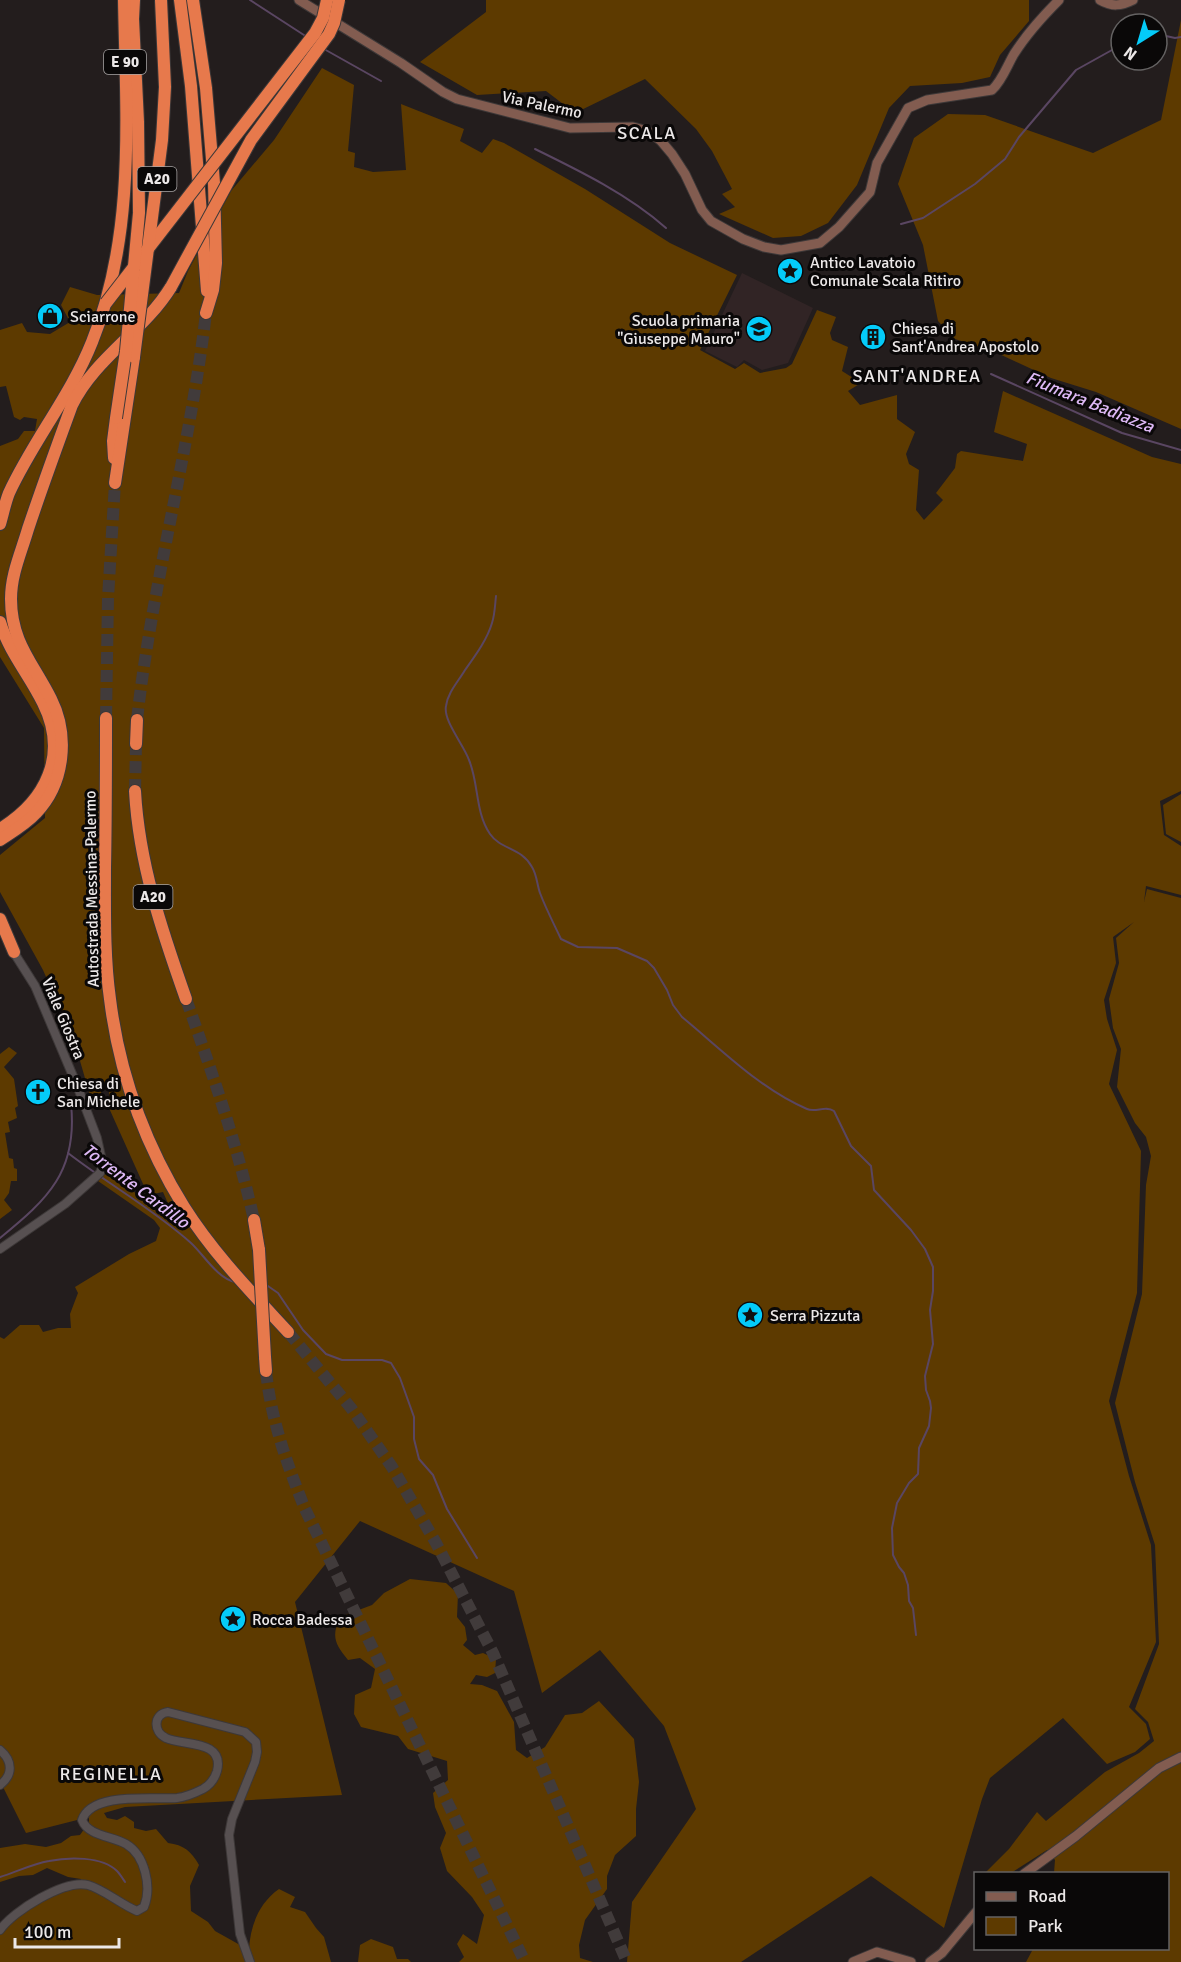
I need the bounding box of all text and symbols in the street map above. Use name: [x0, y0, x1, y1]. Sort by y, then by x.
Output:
north arrow: [1109, 12, 1169, 72]
text: N: [1120, 42, 1141, 65]
road number: E 90: [104, 50, 146, 74]
street label: Via Palermo: [500, 87, 584, 123]
district label: SCALA: [617, 122, 677, 144]
road number: A20: [138, 167, 176, 191]
place label: Antico Lavatoio Comunale Scala Ritiro: [810, 253, 961, 291]
place icon: Antico Lavatoio Comunale Scala Ritiro: [775, 256, 805, 286]
shop icon: Sciarrone: [35, 301, 65, 331]
place label: Sciarrone: [70, 307, 136, 327]
place label: Scuola primaria "Giuseppe Mauro": [617, 311, 740, 349]
school or university icon: Scuola primaria "Giuseppe Mauro": [744, 314, 774, 344]
place label: Chiesa di Sant'Andrea Apostolo: [892, 319, 1039, 357]
building icon: Chiesa di Sant'Andrea Apostolo: [858, 322, 888, 352]
district label: SANT'ANDREA: [852, 365, 982, 387]
water label: Fiumara Badiazza: [1023, 366, 1158, 438]
street label: Autostrada Messina-Palermo: [80, 790, 104, 988]
road number: A20: [134, 885, 172, 909]
street label: Viale Giostra: [37, 974, 89, 1062]
place label: Chiesa di San Michele: [57, 1074, 140, 1112]
church icon: Chiesa di San Michele: [23, 1077, 53, 1107]
water label: Torrente Cardillo: [78, 1139, 195, 1234]
place icon: Serra Pizzuta: [735, 1300, 765, 1330]
place label: Serra Pizzuta: [770, 1306, 860, 1326]
place icon: Rocca Badessa: [218, 1604, 248, 1634]
place label: Rocca Badessa: [252, 1610, 353, 1630]
district label: REGINELLA: [59, 1763, 163, 1785]
legend: [974, 1872, 1169, 1950]
text: Road: [1028, 1885, 1067, 1907]
scale bar: [15, 1911, 118, 1949]
text: Park: [1028, 1915, 1063, 1937]
text: 100 m: [24, 1921, 71, 1943]

